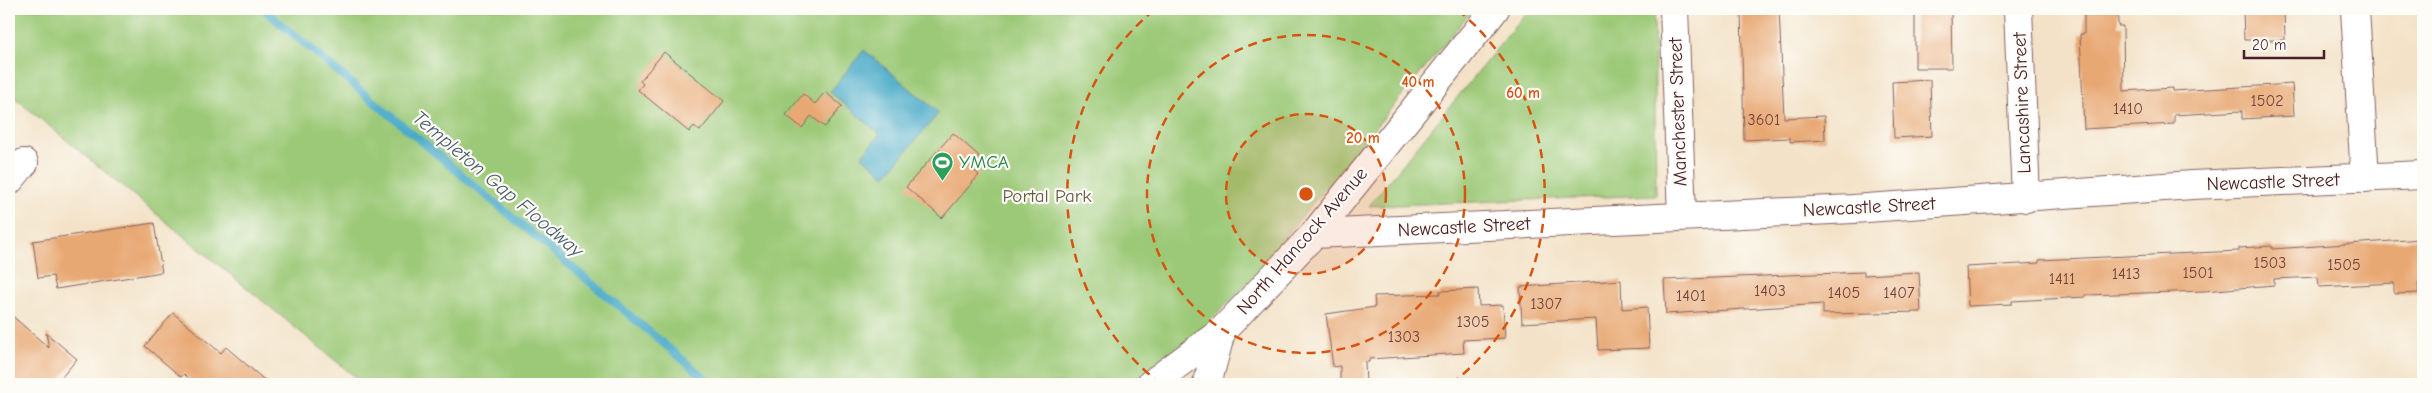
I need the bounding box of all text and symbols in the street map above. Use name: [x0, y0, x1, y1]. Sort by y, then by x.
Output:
scale bar: [2244, 28, 2324, 60]
street label: Lancashire Street: [2009, 31, 2035, 174]
text: 20 m: [2252, 36, 2286, 54]
street label: Manchester Street: [1664, 37, 1692, 187]
text: 40 m: [1402, 73, 1435, 91]
text: 60 m: [1506, 84, 1540, 102]
house number: 1502: [2250, 92, 2284, 110]
house number: 1410: [2113, 100, 2143, 118]
water label: Templeton Gap Floodway: [408, 106, 589, 263]
house number: 3601: [1748, 111, 1780, 129]
text: 20 m: [1346, 129, 1380, 147]
sports icon: YMCA: [931, 150, 955, 181]
place label: YMCA: [959, 151, 1009, 173]
street label: North Hancock Avenue: [1232, 163, 1372, 319]
street label: Newcastle Street: [2206, 169, 2340, 195]
park label: Portal Park: [1002, 185, 1092, 207]
centre of rings: [1297, 185, 1315, 203]
street label: Newcastle Street: [1802, 193, 1937, 221]
street label: Newcastle Street: [1397, 213, 1532, 241]
house number: 1503: [2254, 254, 2286, 272]
house number: 1505: [2327, 256, 2361, 274]
house number: 1501: [2182, 264, 2214, 282]
house number: 1413: [2112, 265, 2140, 283]
house number: 1411: [2049, 270, 2075, 288]
house number: 1403: [1754, 282, 1786, 300]
house number: 1405: [1828, 284, 1860, 302]
house number: 1407: [1883, 284, 1915, 302]
house number: 1401: [1676, 287, 1706, 305]
house number: 1307: [1530, 295, 1562, 313]
house number: 1305: [1457, 313, 1489, 331]
house number: 1303: [1388, 328, 1420, 346]

